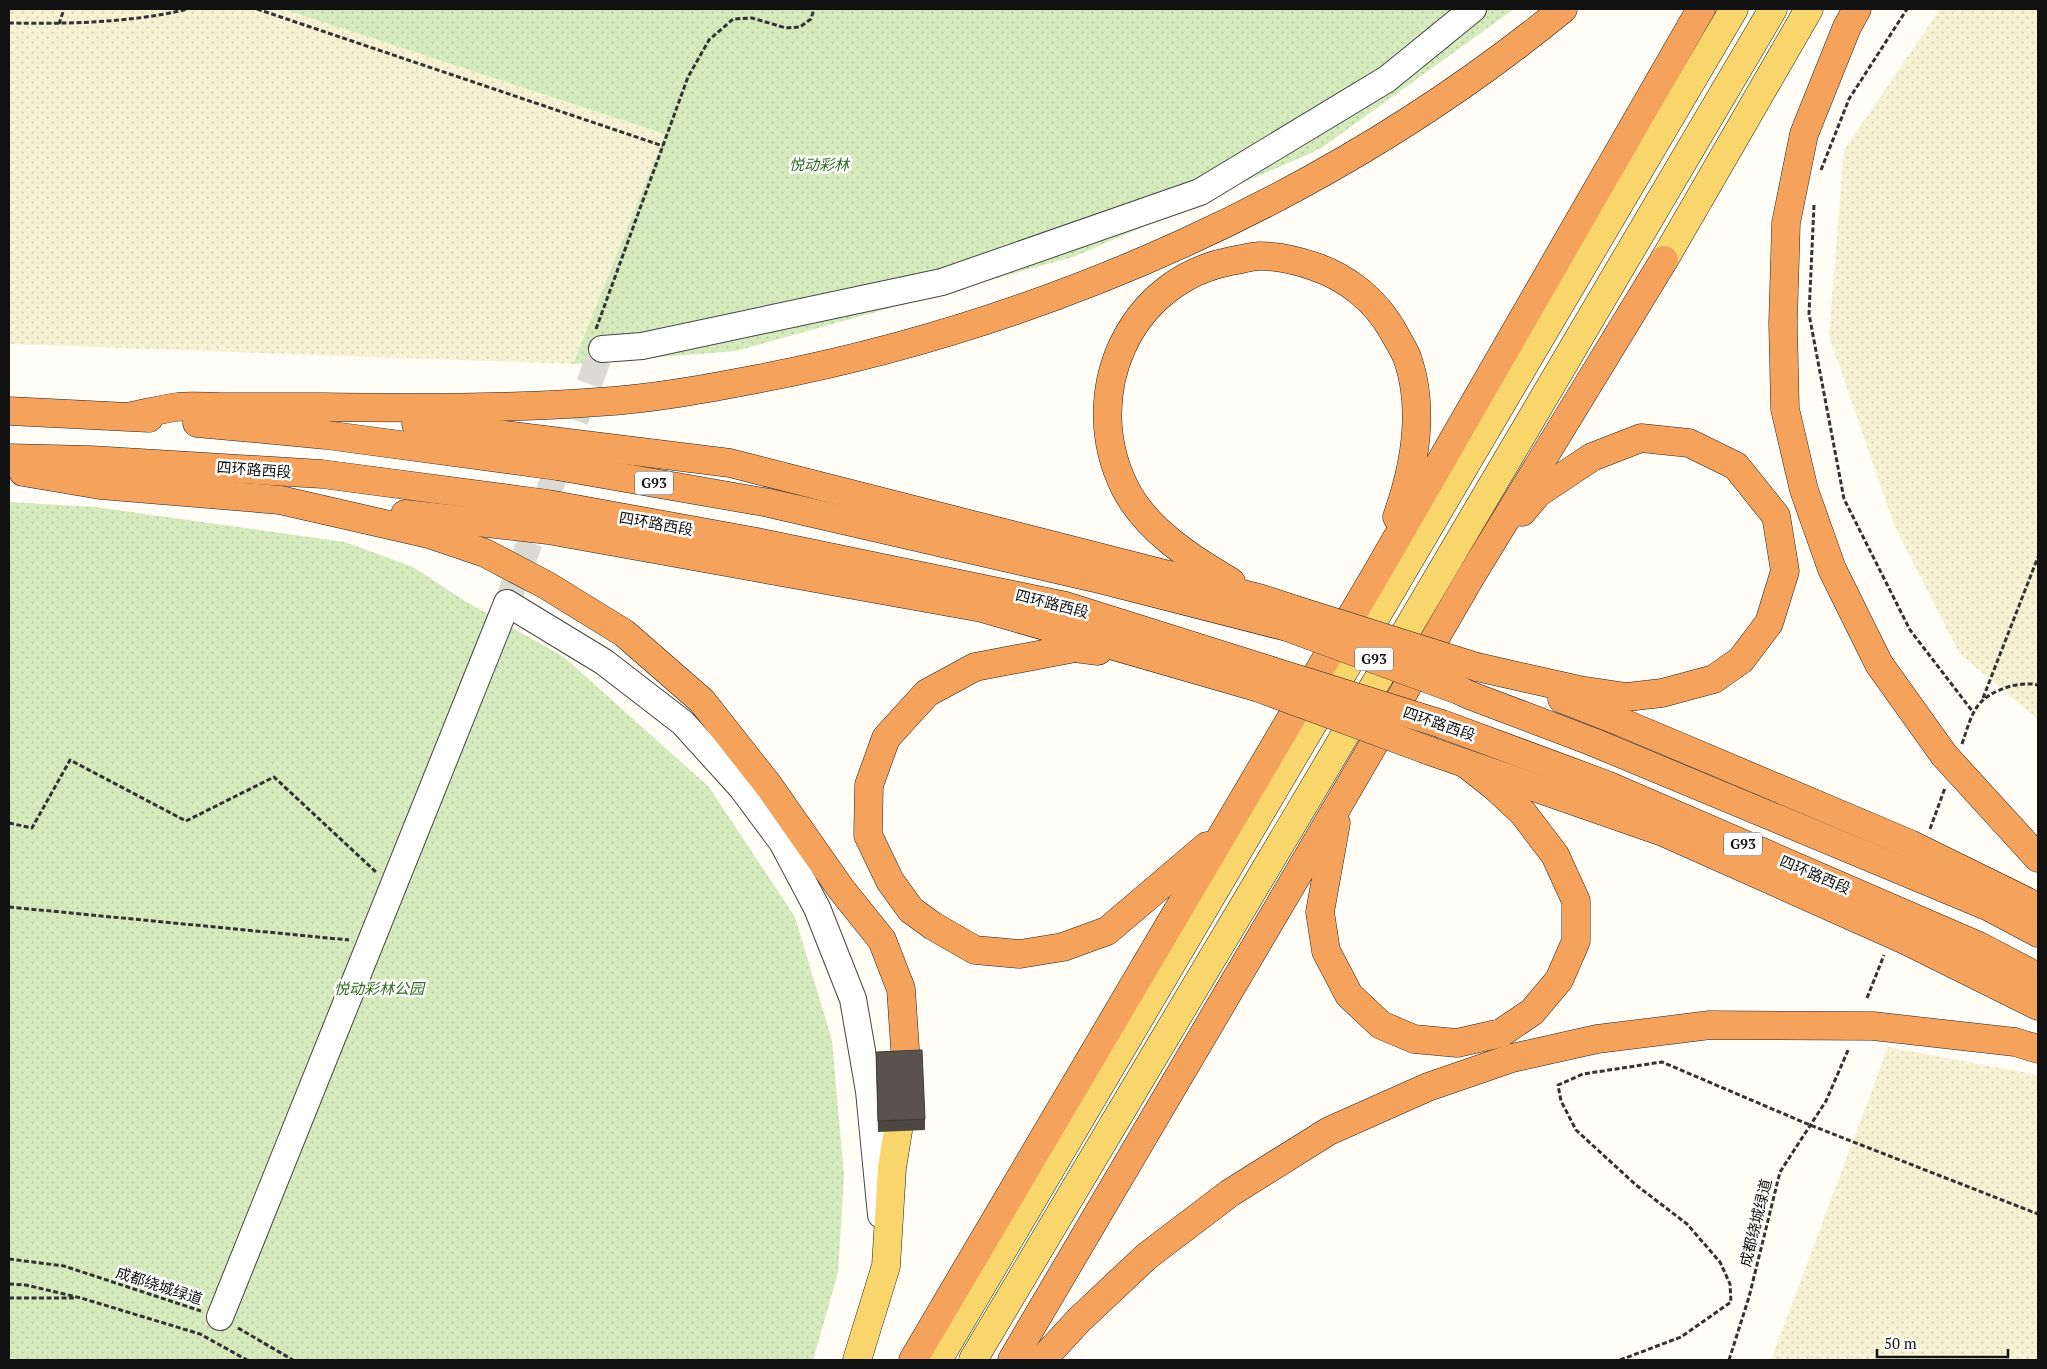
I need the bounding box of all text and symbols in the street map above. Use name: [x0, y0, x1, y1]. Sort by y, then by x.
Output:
park label: 悦动彩林: [789, 154, 851, 174]
street label: 四环路西段: [216, 456, 292, 482]
road number: G93: [635, 472, 673, 494]
street label: 四环路西段: [617, 507, 695, 539]
street label: 四环路西段: [1013, 584, 1091, 622]
road number: G93: [1355, 648, 1393, 671]
street label: 四环路西段: [1401, 701, 1478, 745]
road number: G93: [1724, 832, 1762, 856]
street label: 四环路西段: [1777, 850, 1854, 898]
park label: 悦动彩林公园: [334, 978, 426, 998]
street label: 成都绕城绿道: [1734, 1177, 1776, 1269]
street label: 成都绕城绿道: [113, 1262, 205, 1308]
scale bar: [1877, 1326, 2008, 1358]
text: 50 m: [1884, 1333, 1917, 1353]

